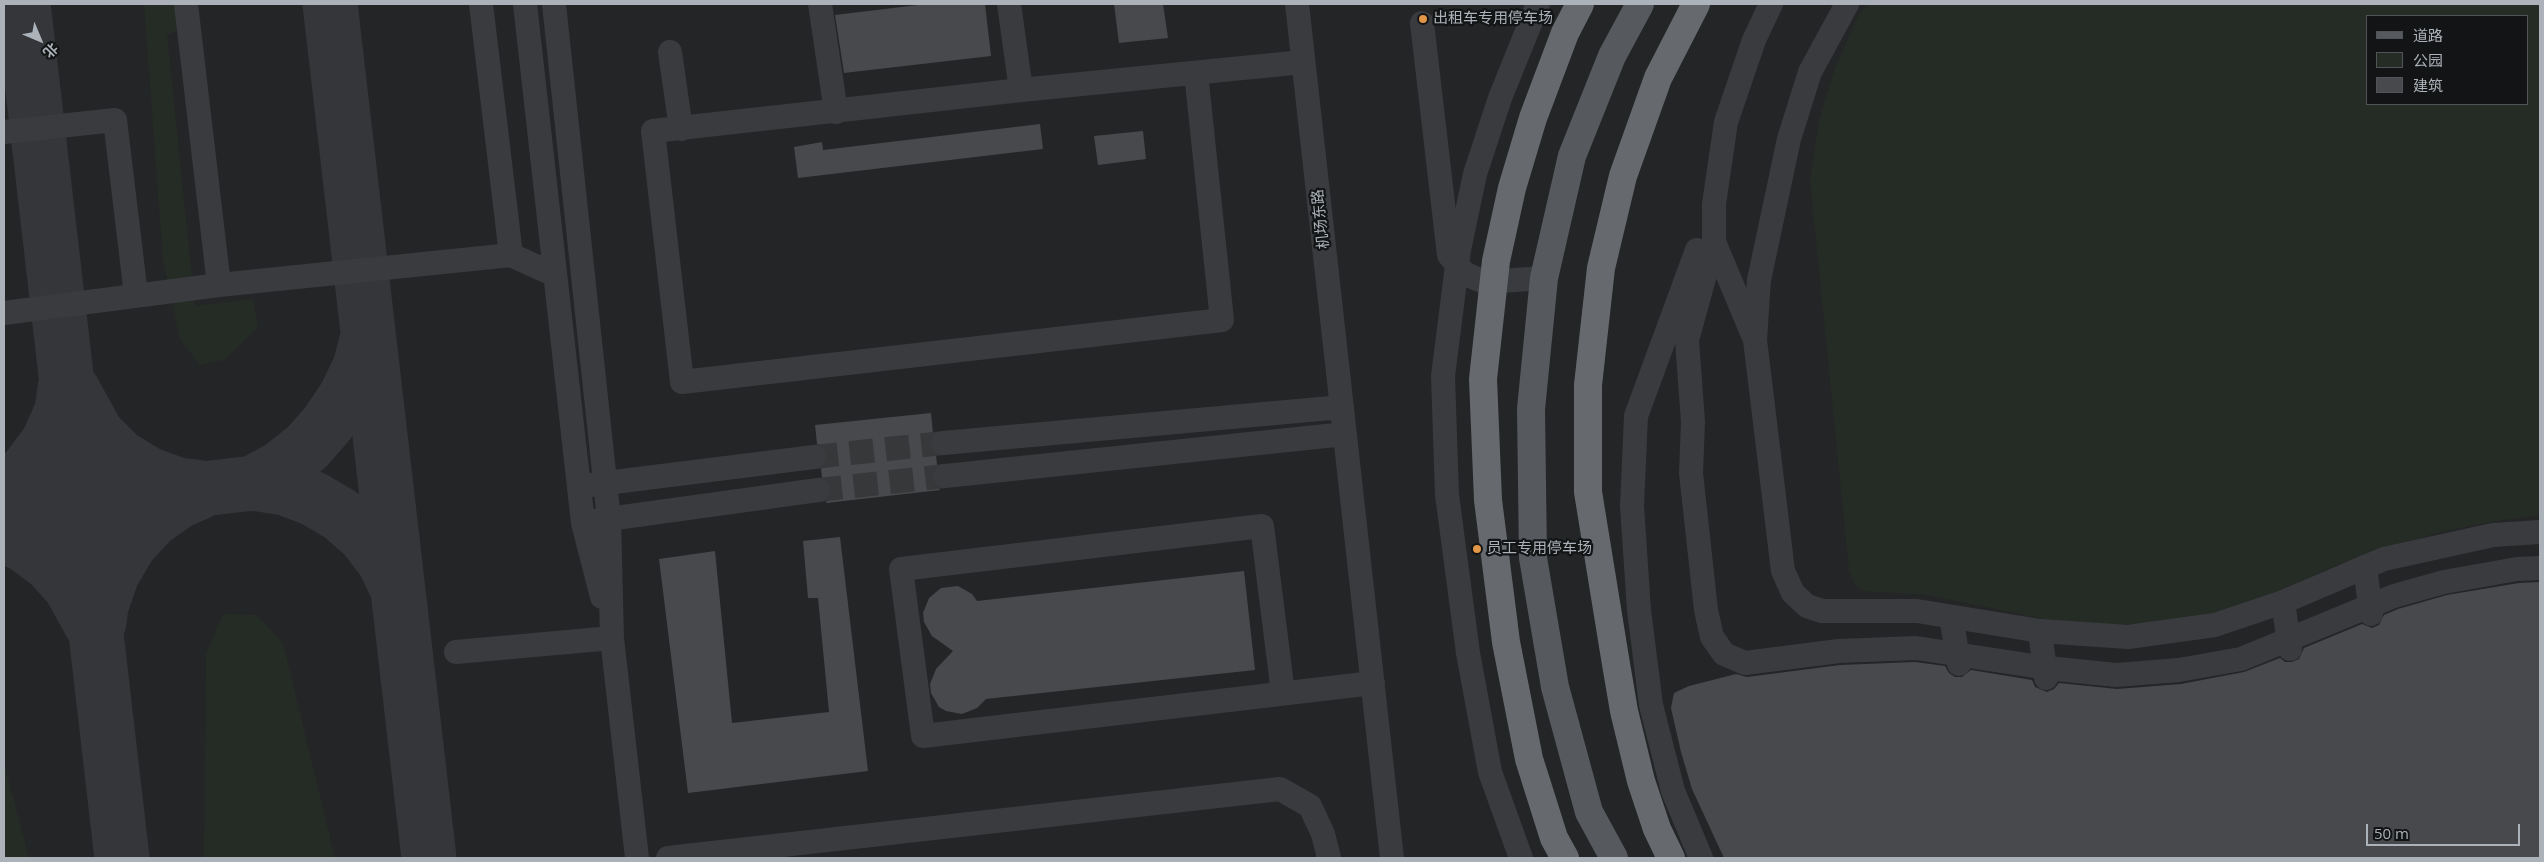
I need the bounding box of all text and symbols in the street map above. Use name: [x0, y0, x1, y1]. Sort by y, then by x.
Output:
place label: 出租车专用停车场: [1433, 10, 1553, 28]
marker: 出租车专用停车场: [1417, 13, 1429, 25]
north arrow: [15, 15, 65, 65]
legend: [2366, 15, 2529, 105]
text: 道路: [2413, 25, 2443, 45]
text: 北: [39, 39, 63, 63]
text: 公园: [2413, 50, 2443, 70]
text: 建筑: [2413, 75, 2443, 95]
street label: 机场东路: [1309, 188, 1333, 250]
place label: 员工专用停车场: [1487, 540, 1592, 558]
marker: 员工专用停车场: [1471, 543, 1483, 555]
scale bar: [2369, 814, 2523, 846]
text: 50 m: [2374, 823, 2409, 843]

